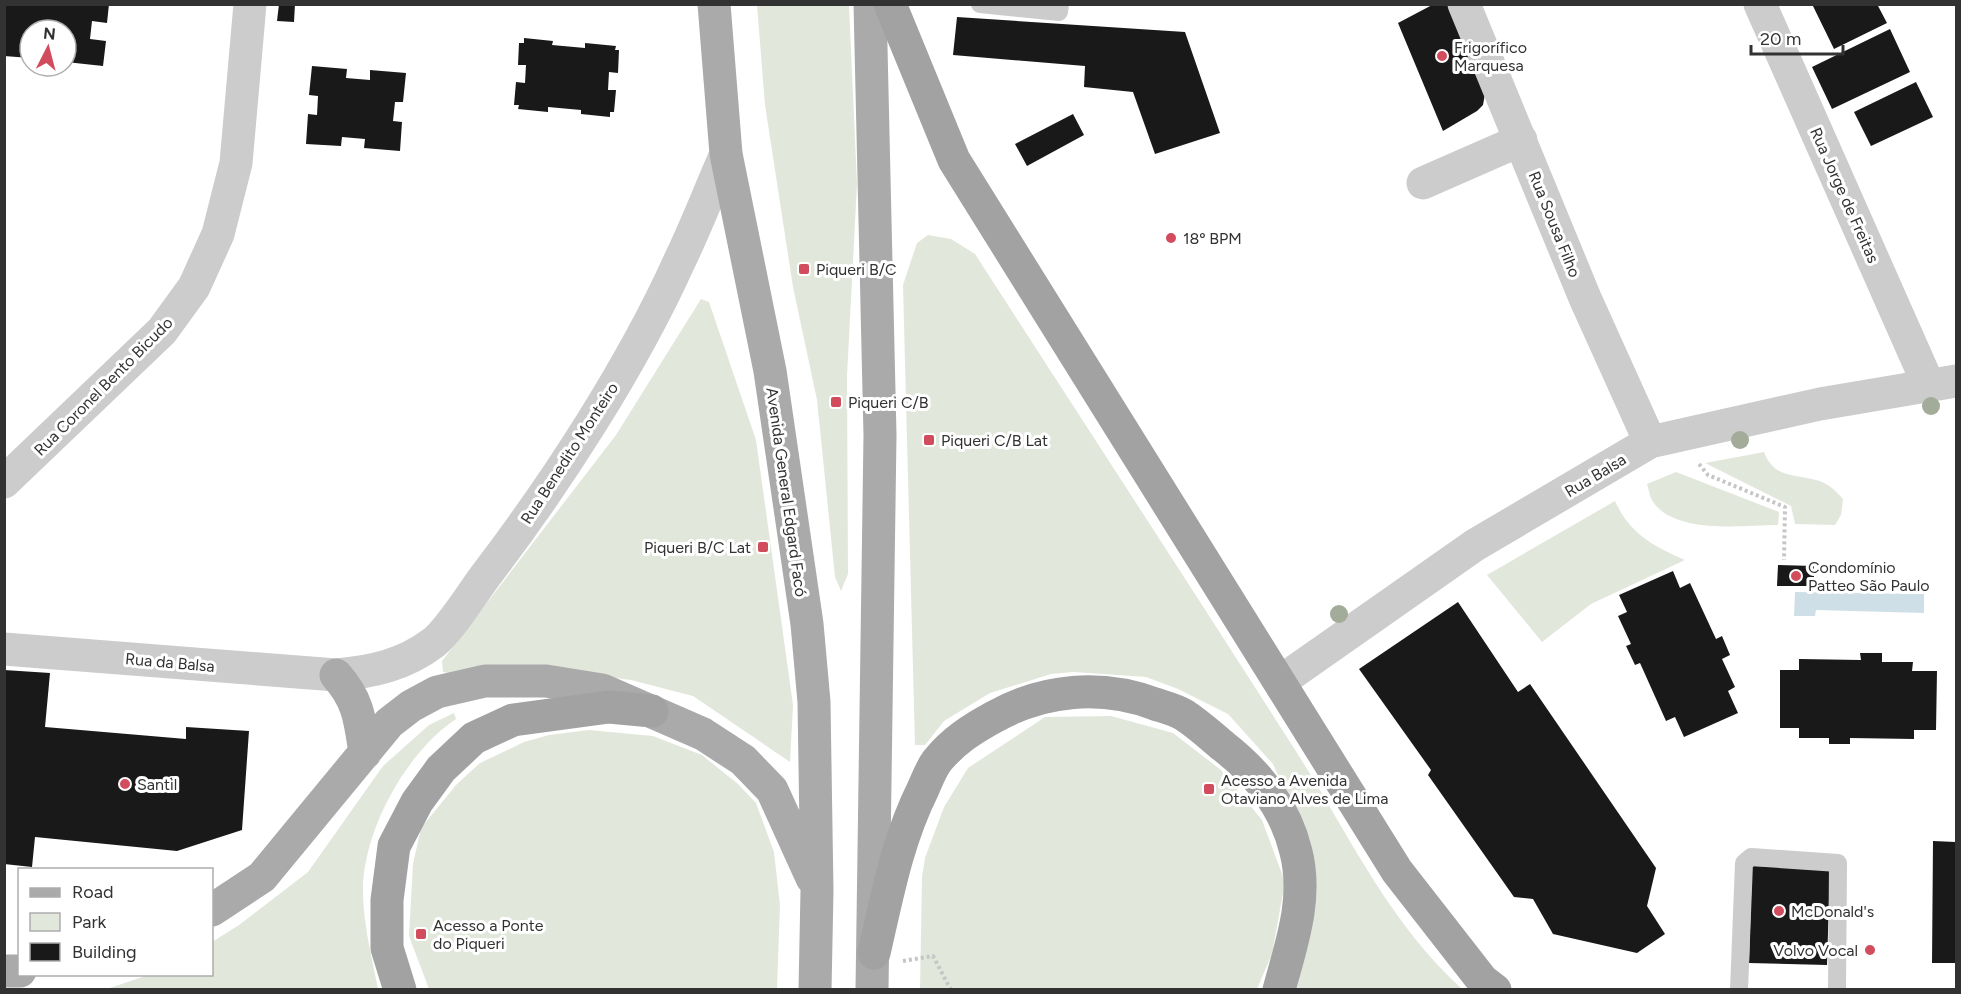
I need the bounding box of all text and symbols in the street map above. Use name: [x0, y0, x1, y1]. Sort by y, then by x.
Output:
north arrow: [18, 18, 78, 78]
scale bar: [1751, 18, 1842, 56]
text: N: [42, 23, 57, 44]
text: 20 m: [1760, 28, 1801, 50]
place label: Frigorífico Marquesa: [1454, 38, 1527, 75]
marker: Frigorífico Marquesa: [1435, 49, 1449, 63]
street label: Rua Jorge de Freitas: [1806, 125, 1883, 266]
street label: Rua Sousa Filho: [1525, 168, 1584, 280]
place label: 18º BPM: [1183, 229, 1242, 248]
marker: 18º BPM: [1164, 231, 1178, 245]
place label: Piqueri B/C: [816, 260, 897, 279]
marker: Piqueri B/C: [797, 262, 811, 276]
street label: Rua Coronel Bento Bicudo: [30, 313, 177, 460]
street label: Rua Benedito Monteiro: [517, 379, 622, 527]
street label: Avenida General Edgard Facó: [762, 386, 811, 598]
place label: Piqueri C/B: [848, 393, 929, 412]
marker: Piqueri C/B: [829, 395, 843, 409]
place label: Piqueri C/B Lat: [941, 431, 1048, 450]
marker: Piqueri C/B Lat: [922, 433, 936, 447]
street label: Rua Balsa: [1561, 450, 1629, 501]
place label: Piqueri B/C Lat: [644, 538, 751, 557]
marker: Piqueri B/C Lat: [756, 540, 770, 554]
place label: Condomínio Patteo São Paulo: [1808, 558, 1929, 595]
marker: Condomínio Patteo São Paulo: [1789, 569, 1803, 583]
street label: Rua da Balsa: [124, 649, 215, 676]
place label: Acesso a Avenida Otaviano Alves de Lima: [1221, 771, 1388, 808]
place label: Santil: [137, 775, 177, 794]
marker: Santil: [118, 777, 132, 791]
marker: Acesso a Avenida Otaviano Alves de Lima: [1202, 782, 1216, 796]
legend: [18, 868, 213, 976]
text: Road: [72, 881, 113, 903]
place label: McDonald's: [1791, 902, 1874, 921]
marker: McDonald's: [1772, 904, 1786, 918]
text: Park: [72, 911, 107, 933]
place label: Acesso a Ponte do Piqueri: [433, 916, 544, 953]
marker: Acesso a Ponte do Piqueri: [414, 927, 428, 941]
text: Building: [72, 941, 137, 963]
place label: Volvo Vocal: [1773, 941, 1858, 960]
marker: Volvo Vocal: [1863, 943, 1877, 957]

